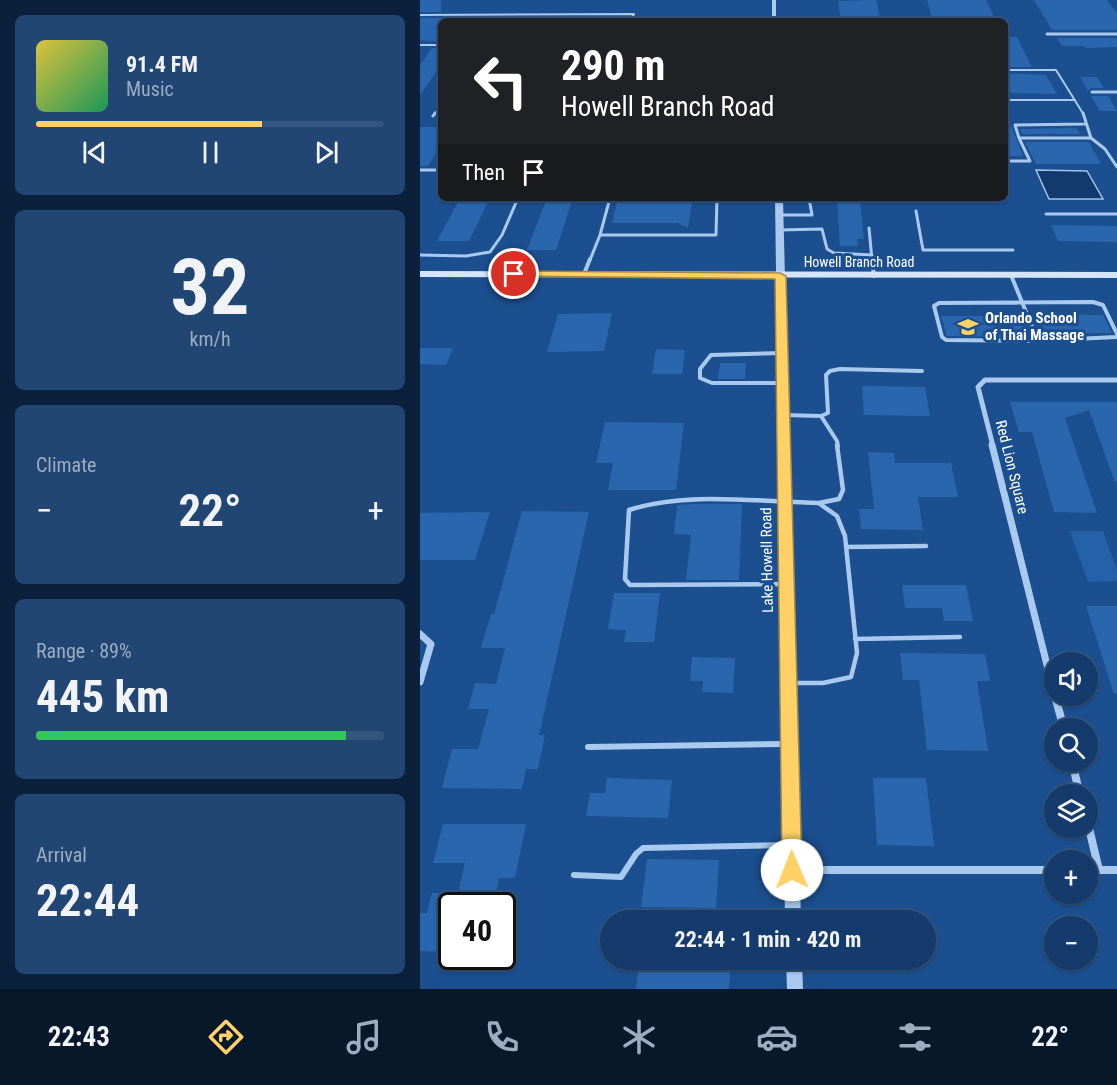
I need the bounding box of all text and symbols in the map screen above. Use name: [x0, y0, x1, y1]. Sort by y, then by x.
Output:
text: 290 m: [561, 41, 666, 90]
icon: left: [462, 42, 540, 120]
text: 91.4 FM: [126, 52, 198, 77]
text: Music: [126, 77, 174, 101]
text: Howell Branch Road: [561, 91, 774, 123]
icon: previous: [78, 136, 111, 169]
icon: pause: [194, 136, 227, 169]
icon: next: [310, 136, 343, 169]
icon: arrive: [517, 156, 550, 189]
text: Then: [462, 160, 505, 185]
text: 32: [171, 242, 249, 333]
pin: [488, 248, 539, 299]
street label: Howell Branch Road: [804, 254, 914, 270]
icon: arrive: [497, 257, 530, 290]
place label: Orlando School of Thai Massage: [985, 309, 1084, 344]
school or university icon: Orlando School of Thai Massage: [956, 315, 980, 339]
text: km/h: [189, 327, 231, 351]
street label: Red Lion Square: [992, 418, 1032, 516]
text: Climate: [36, 453, 96, 477]
text: 22°: [179, 484, 242, 537]
text: −: [36, 491, 53, 530]
text: +: [368, 491, 384, 530]
street label: Lake Howell Road: [757, 507, 777, 613]
text: Range · 89%: [36, 639, 132, 663]
map controls: [1044, 652, 1098, 970]
button: sound: [1044, 652, 1098, 706]
text: 445 km: [36, 670, 169, 723]
button: search: [1044, 718, 1098, 772]
button: layers: [1044, 784, 1098, 838]
position arrow: [760, 838, 824, 902]
text: Arrival: [36, 843, 87, 867]
button: +: [1044, 850, 1098, 904]
text: 22:44: [36, 874, 139, 927]
speed limit sign: 40: [438, 892, 516, 970]
button: −: [1044, 916, 1098, 970]
text: 22:44 · 1 min · 420 m: [675, 927, 861, 952]
icon: directions: [205, 1016, 247, 1058]
icon: music: [343, 1016, 385, 1058]
icon: phone: [481, 1016, 523, 1058]
icon: climate: [618, 1016, 660, 1058]
icon: car: [756, 1016, 798, 1058]
icon: filters: [894, 1016, 936, 1058]
text: 22:43: [48, 1021, 110, 1053]
text: 22°: [1031, 1021, 1069, 1053]

